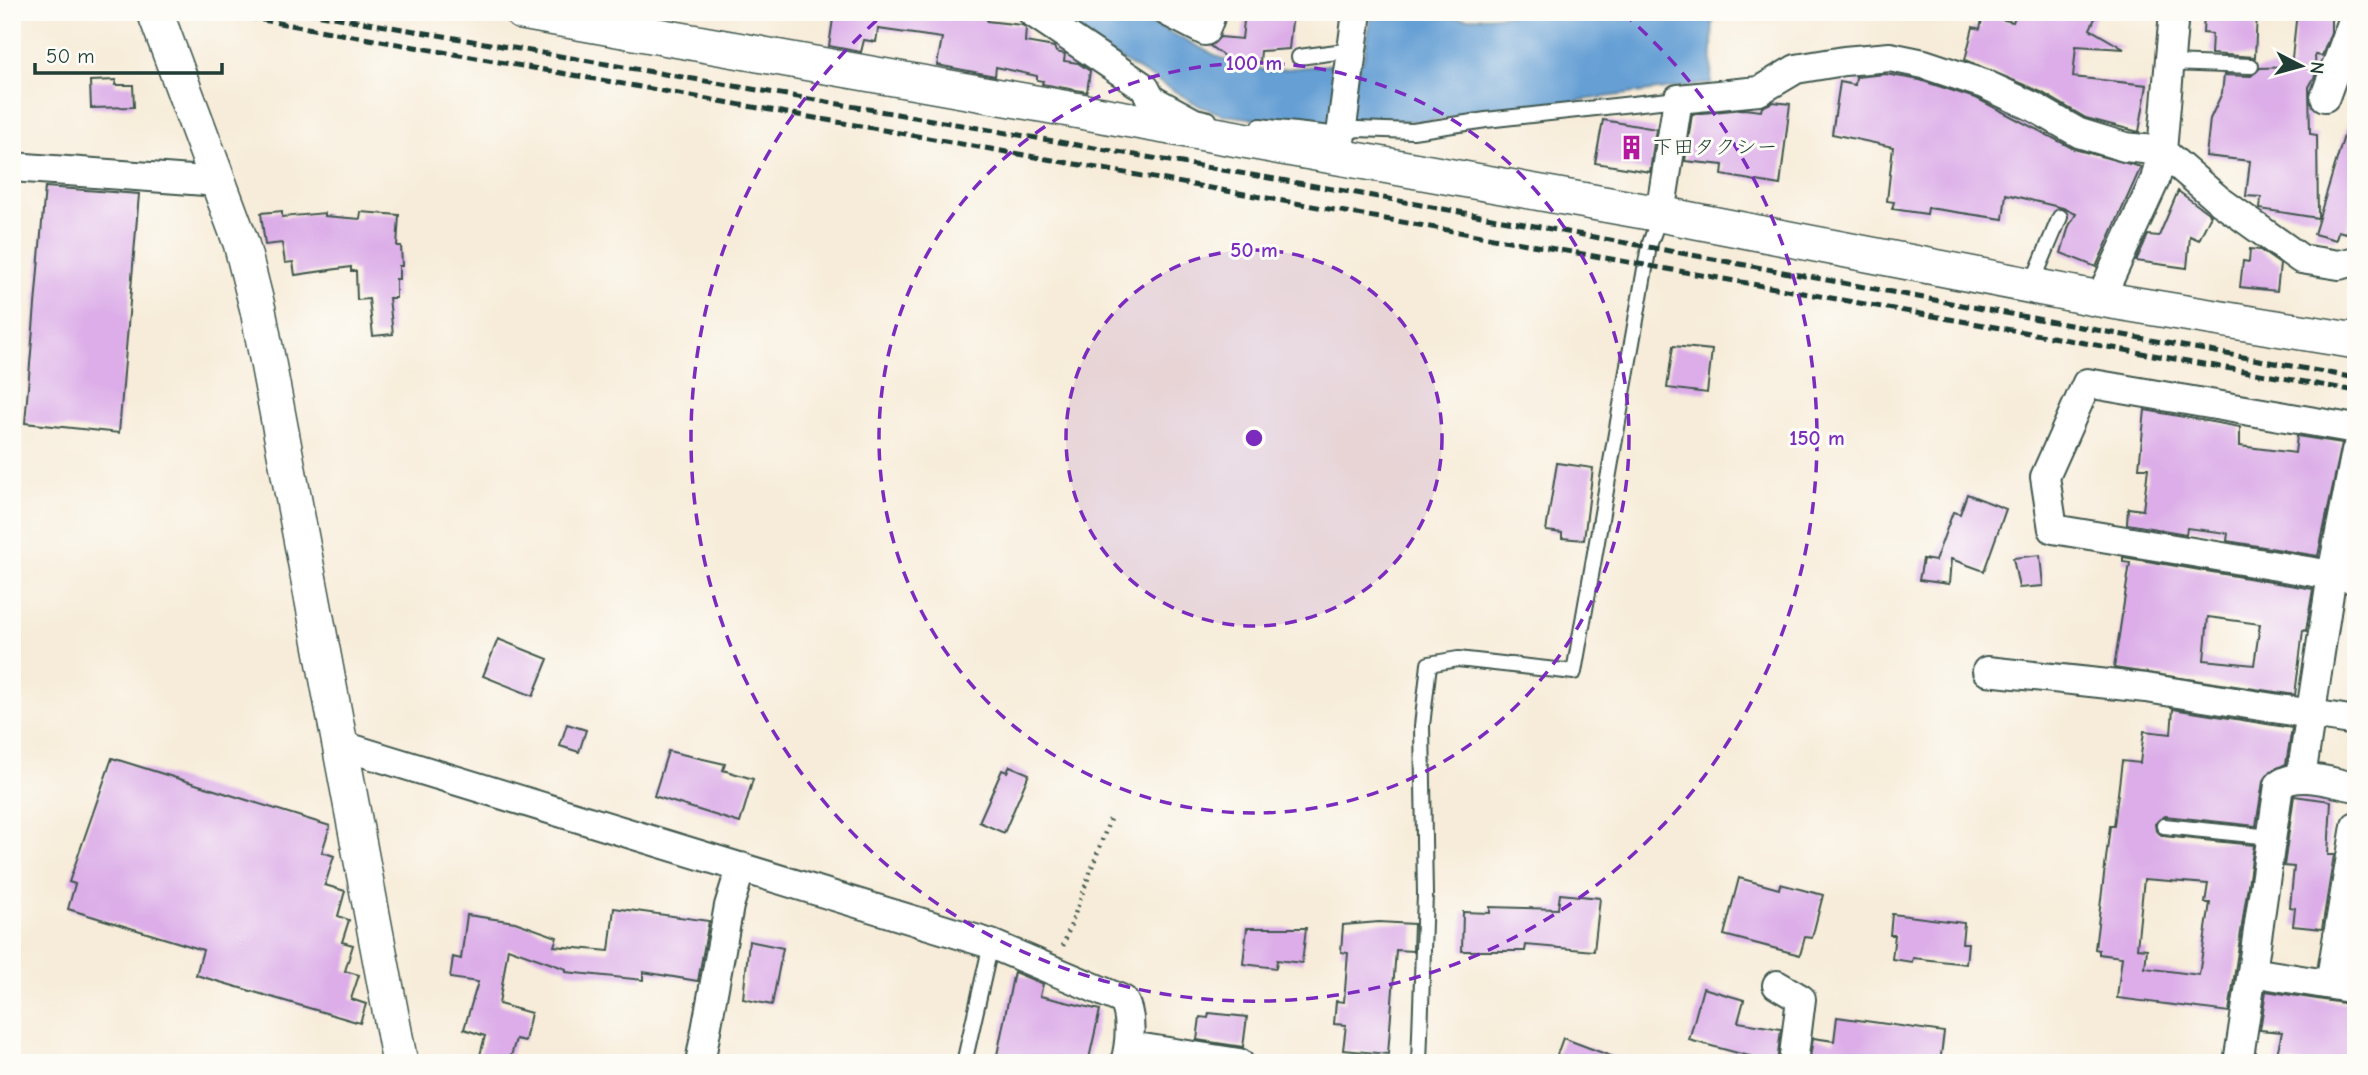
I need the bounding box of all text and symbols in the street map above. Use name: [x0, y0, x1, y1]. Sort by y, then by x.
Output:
scale bar: [35, 32, 222, 76]
north arrow: [2266, 32, 2336, 102]
text: 50 m: [46, 44, 95, 68]
text: 100 m: [1226, 51, 1282, 75]
text: N: [2305, 60, 2328, 75]
building icon: 下田タクシー: [1618, 133, 1646, 161]
place label: 下田タクシー: [1652, 135, 1778, 159]
text: 50 m: [1230, 238, 1278, 262]
centre of rings: [1242, 426, 1266, 450]
text: 150 m: [1789, 426, 1845, 450]

